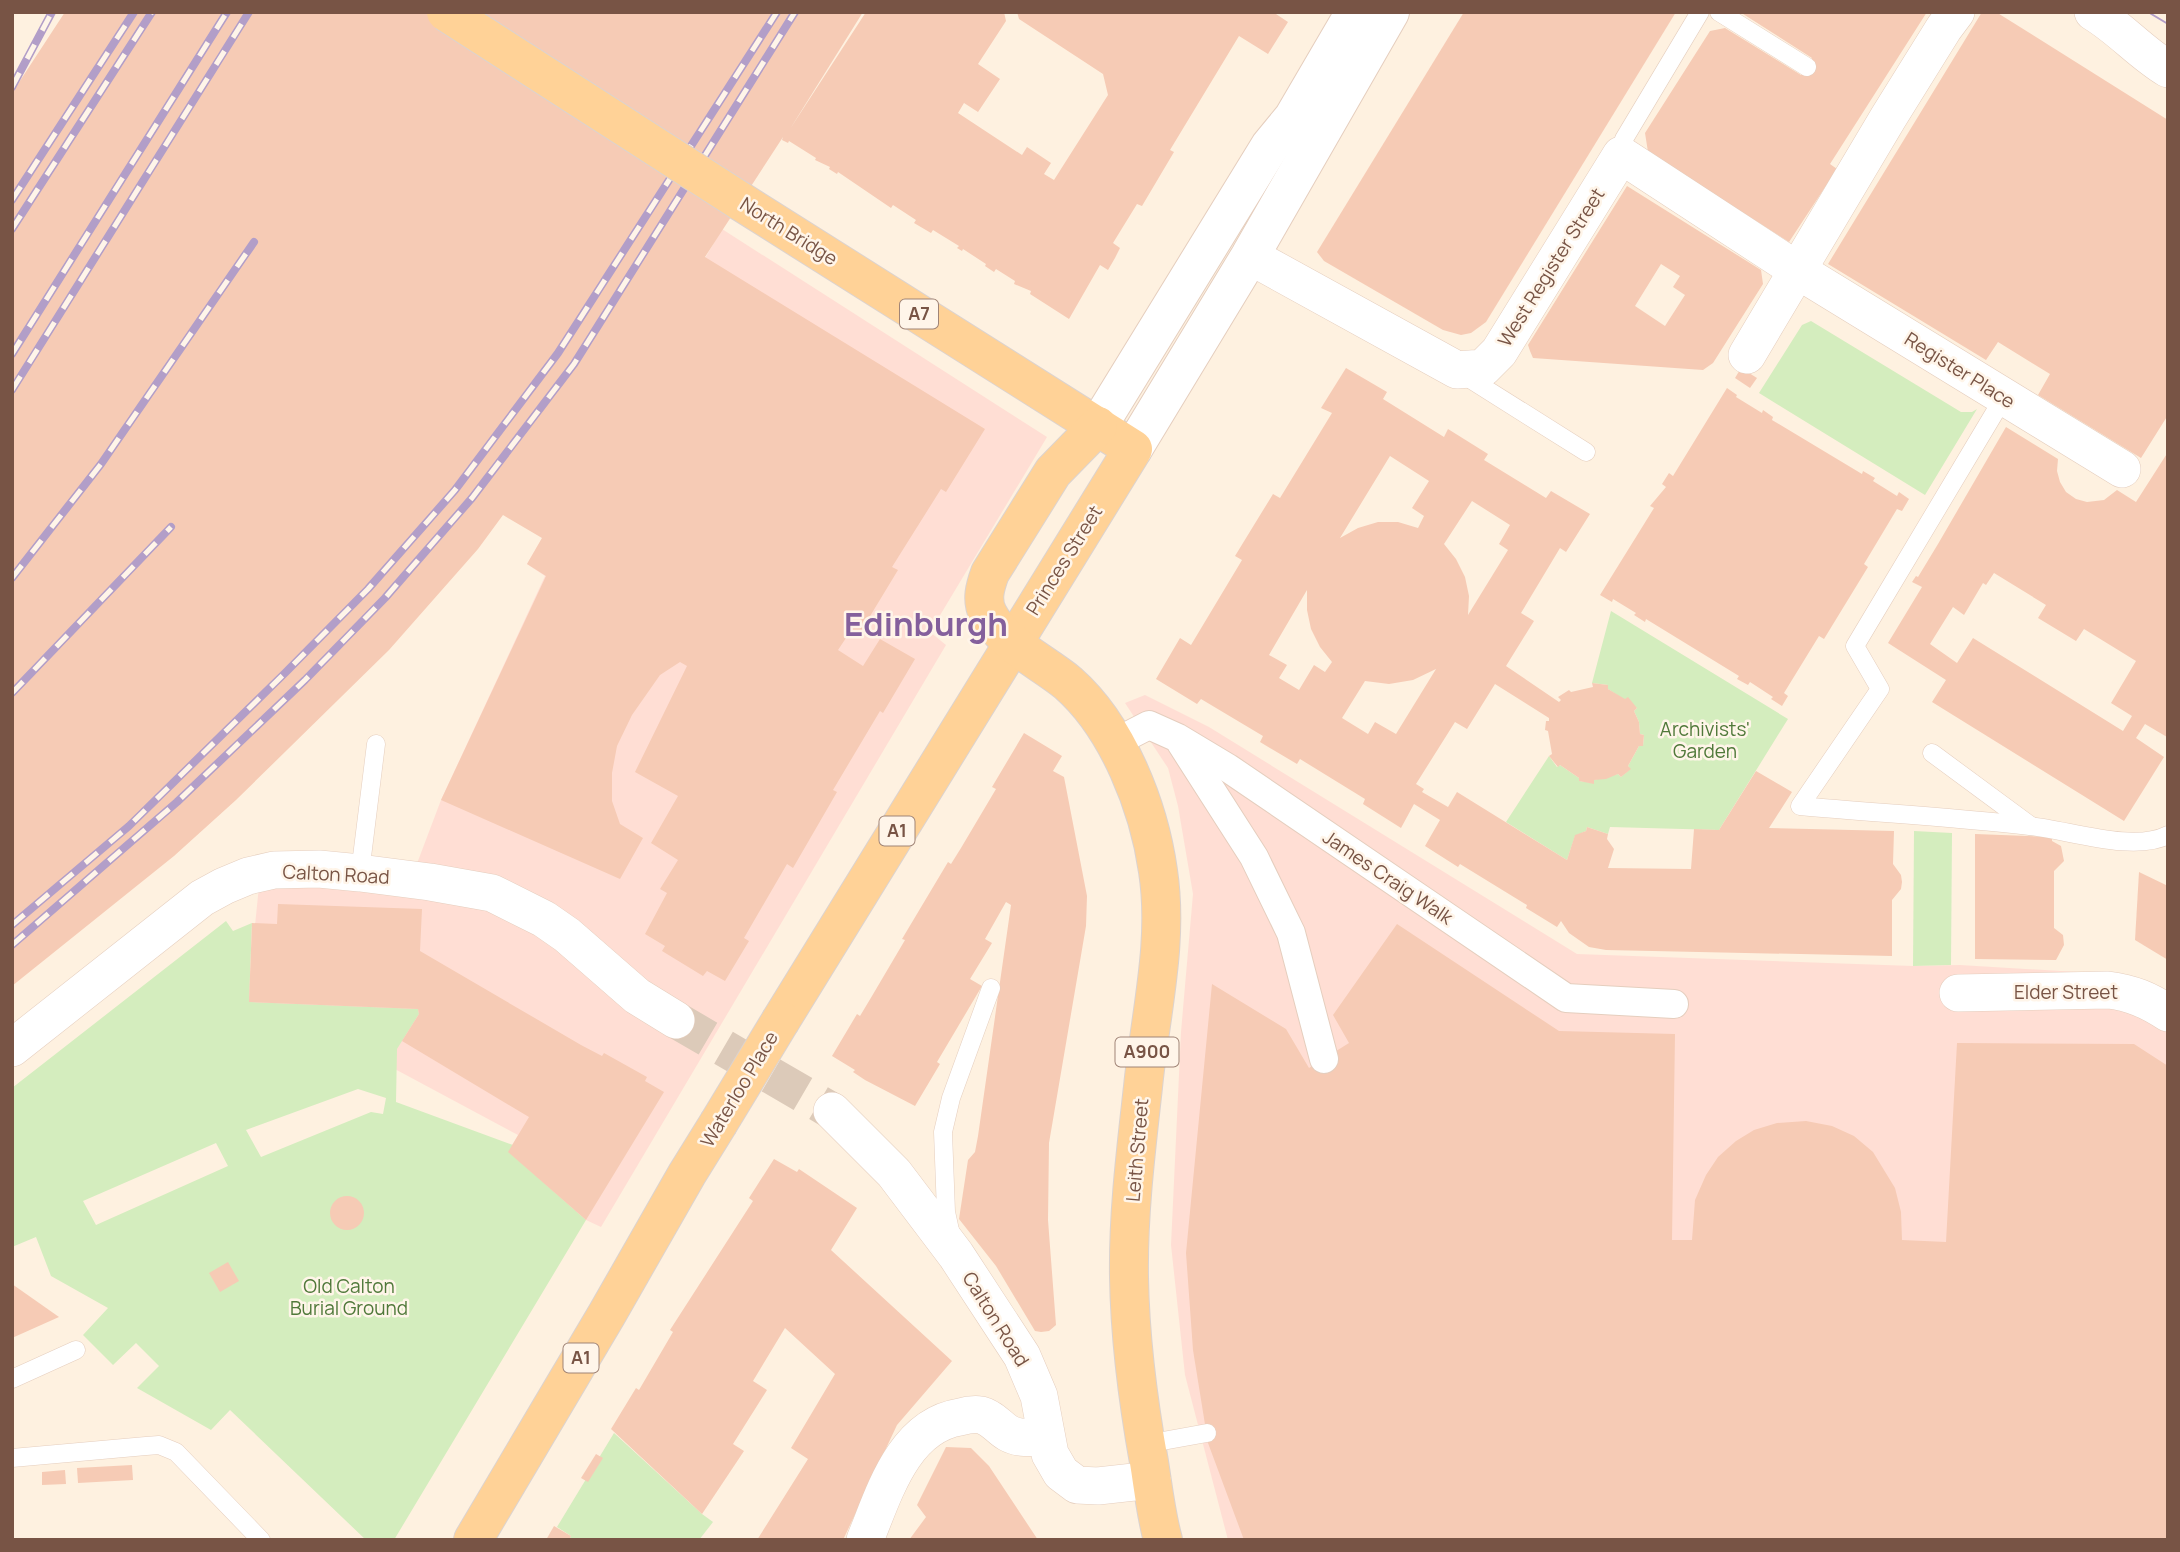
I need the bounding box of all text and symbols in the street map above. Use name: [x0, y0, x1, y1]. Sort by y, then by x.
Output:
street label: West Register Street: [1492, 183, 1610, 351]
street label: North Bridge: [735, 191, 843, 271]
road number: A7: [900, 300, 938, 328]
street label: Register Place: [1900, 326, 2020, 414]
street label: Princes Street: [1020, 500, 1108, 620]
district label: Edinburgh: [844, 601, 1008, 646]
park label: Archivists' Garden: [1660, 716, 1750, 764]
road number: A1: [880, 816, 914, 846]
street label: James Craig Walk: [1318, 824, 1459, 931]
street label: Calton Road: [282, 858, 390, 890]
street label: Elder Street: [2014, 979, 2118, 1005]
street label: Waterloo Place: [694, 1026, 784, 1152]
road number: A900: [1116, 1037, 1178, 1066]
street label: Leith Street: [1120, 1097, 1154, 1203]
street label: Calton Road: [957, 1267, 1035, 1371]
park label: Old Calton Burial Ground: [290, 1273, 408, 1321]
road number: A1: [564, 1344, 598, 1372]

